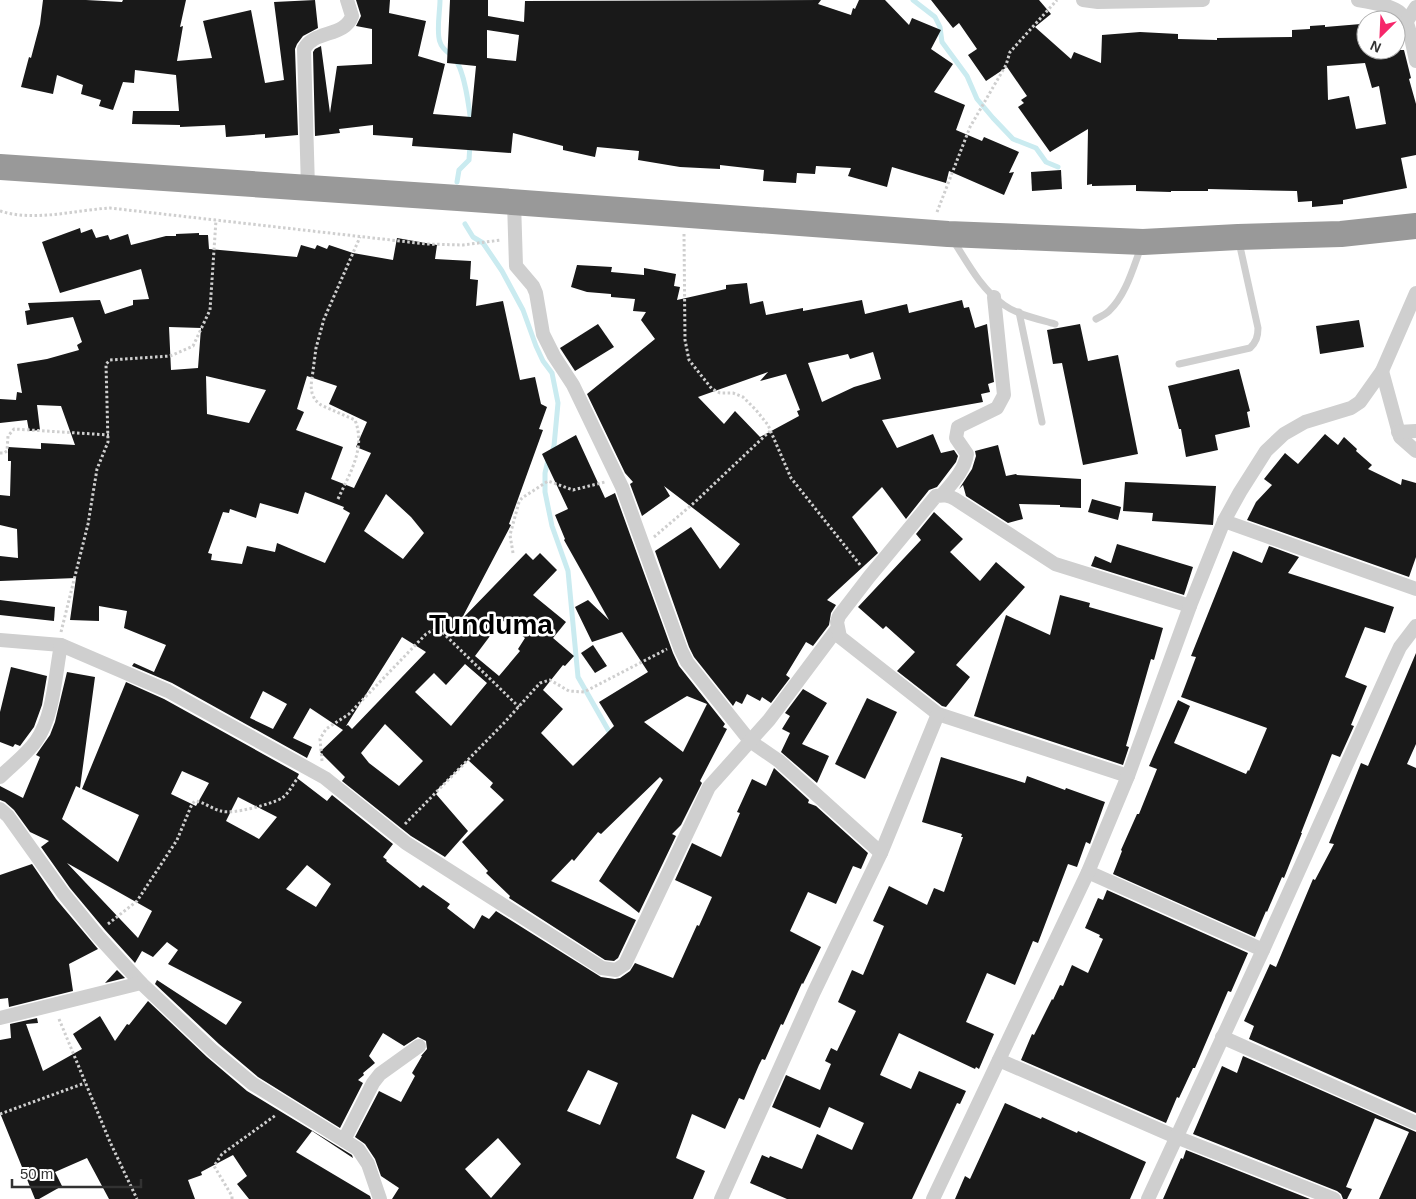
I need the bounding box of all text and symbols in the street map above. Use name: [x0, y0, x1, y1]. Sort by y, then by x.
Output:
north arrow: [1356, 10, 1406, 60]
text: N: [1368, 38, 1384, 56]
district label: Tunduma: [429, 609, 553, 640]
scale bar: [12, 1156, 141, 1188]
text: 50 m: [20, 1165, 53, 1182]

